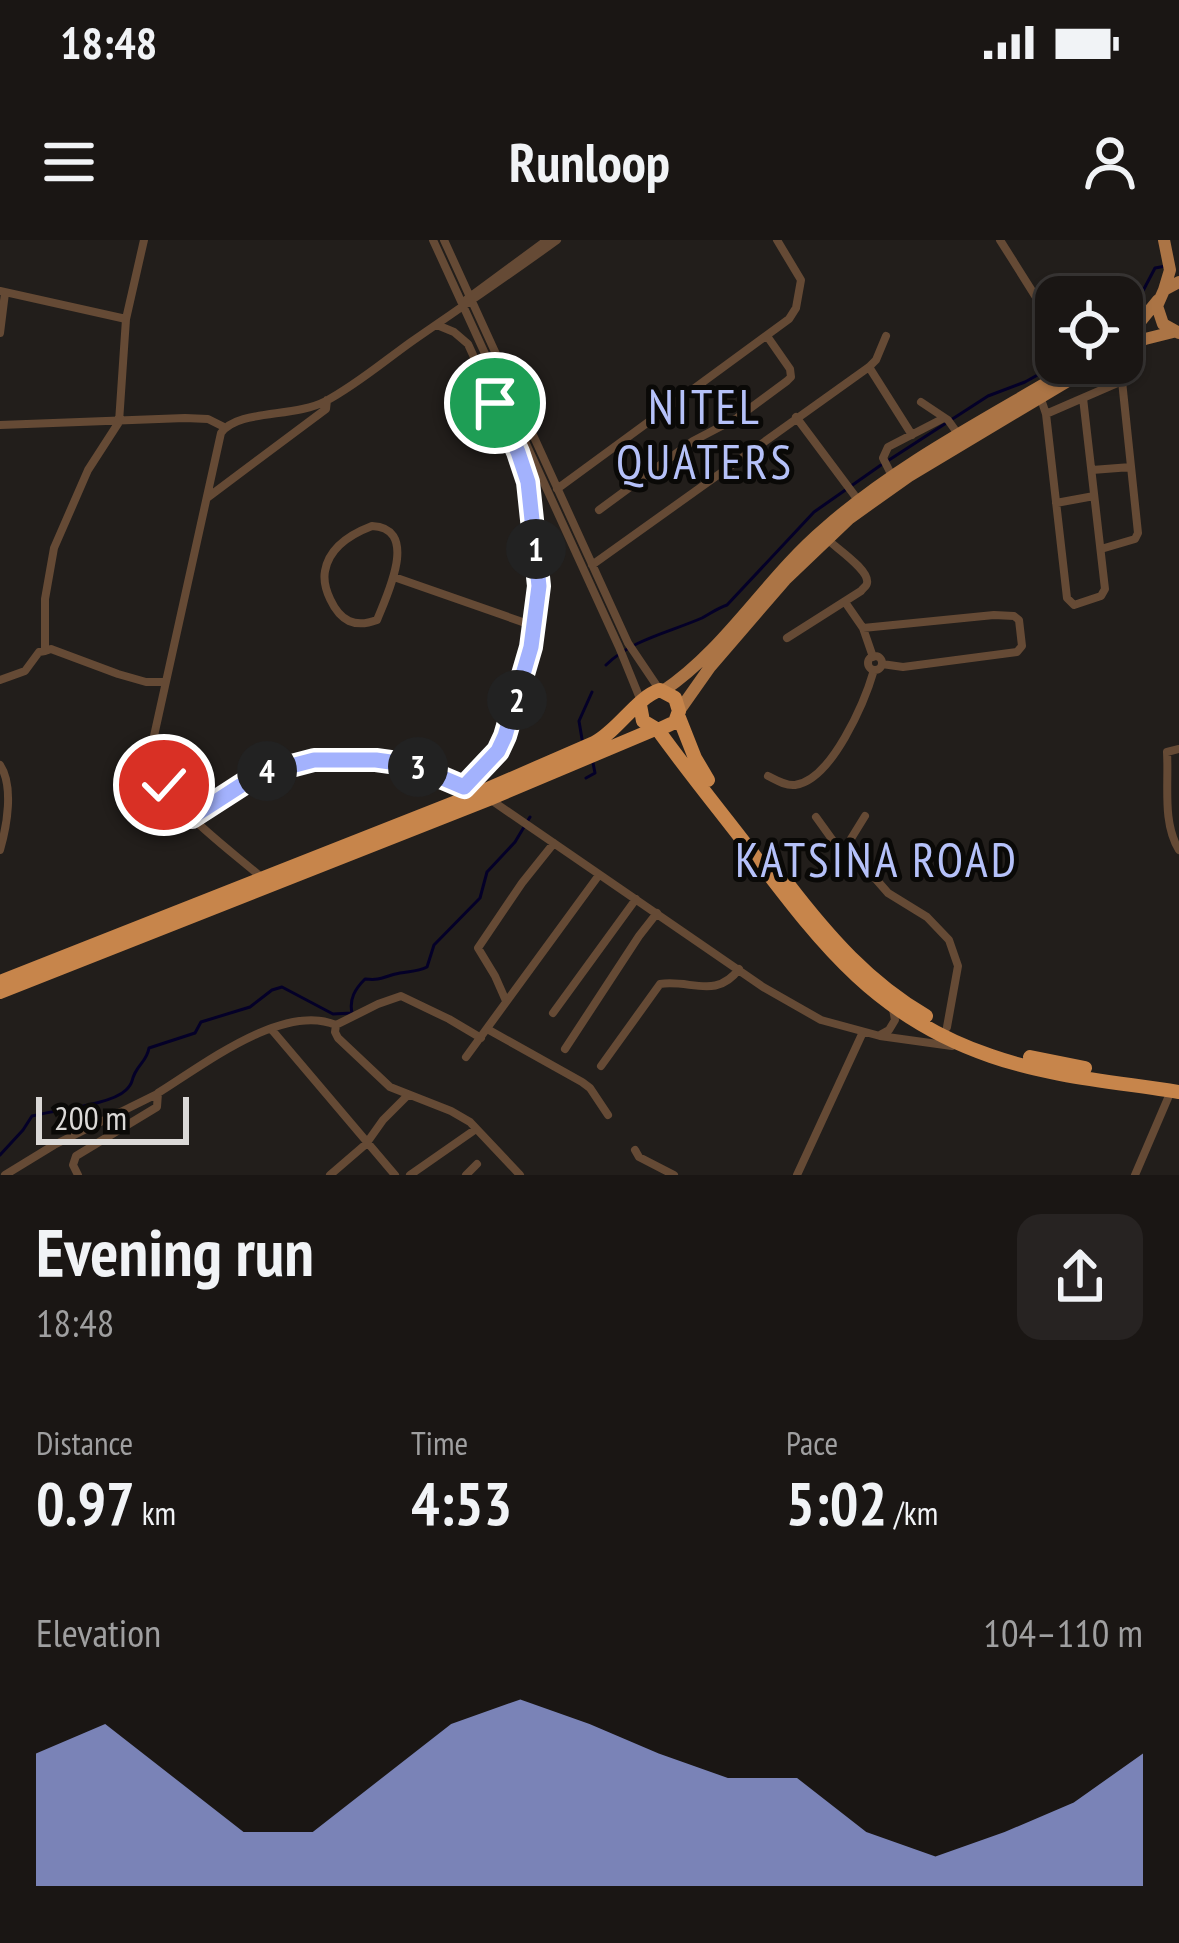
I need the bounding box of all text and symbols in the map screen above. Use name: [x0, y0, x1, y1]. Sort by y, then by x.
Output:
text: 18:48: [60, 13, 157, 71]
text: Runloop: [509, 127, 670, 197]
icon: menu: [36, 129, 102, 195]
icon: person: [1077, 129, 1143, 195]
map controls: [1035, 276, 1143, 384]
button: locate: [1035, 276, 1143, 384]
pin: [444, 352, 546, 454]
icon: arrive: [462, 370, 528, 436]
district label: NITEL QUATERS: [616, 375, 794, 492]
pin: 1: [506, 519, 566, 579]
text: 1: [528, 527, 544, 570]
pin: 2: [487, 670, 547, 730]
text: 2: [509, 678, 525, 721]
pin: [113, 734, 215, 836]
pin: 3: [388, 737, 448, 797]
pin: 4: [237, 741, 297, 801]
text: 3: [410, 745, 426, 788]
text: 4: [259, 749, 275, 792]
icon: check: [131, 752, 197, 818]
district label: KATSINA ROAD: [735, 828, 1019, 890]
scale bar: [36, 1091, 189, 1144]
text: 200 m: [54, 1096, 127, 1139]
text: Evening run: [36, 1209, 314, 1294]
button: share: [1017, 1214, 1143, 1340]
text: 18:48: [36, 1297, 114, 1348]
text: Distance: [36, 1421, 133, 1464]
text: Time: [411, 1421, 468, 1464]
text: Pace: [786, 1421, 838, 1464]
text: 0.97: [36, 1464, 135, 1542]
text: 4:53: [411, 1464, 512, 1542]
text: 5:02: [786, 1464, 887, 1542]
text: km: [135, 1491, 176, 1534]
text: /km: [887, 1491, 938, 1534]
text: Elevation: [36, 1607, 161, 1658]
text: 104–110 m: [983, 1607, 1143, 1658]

